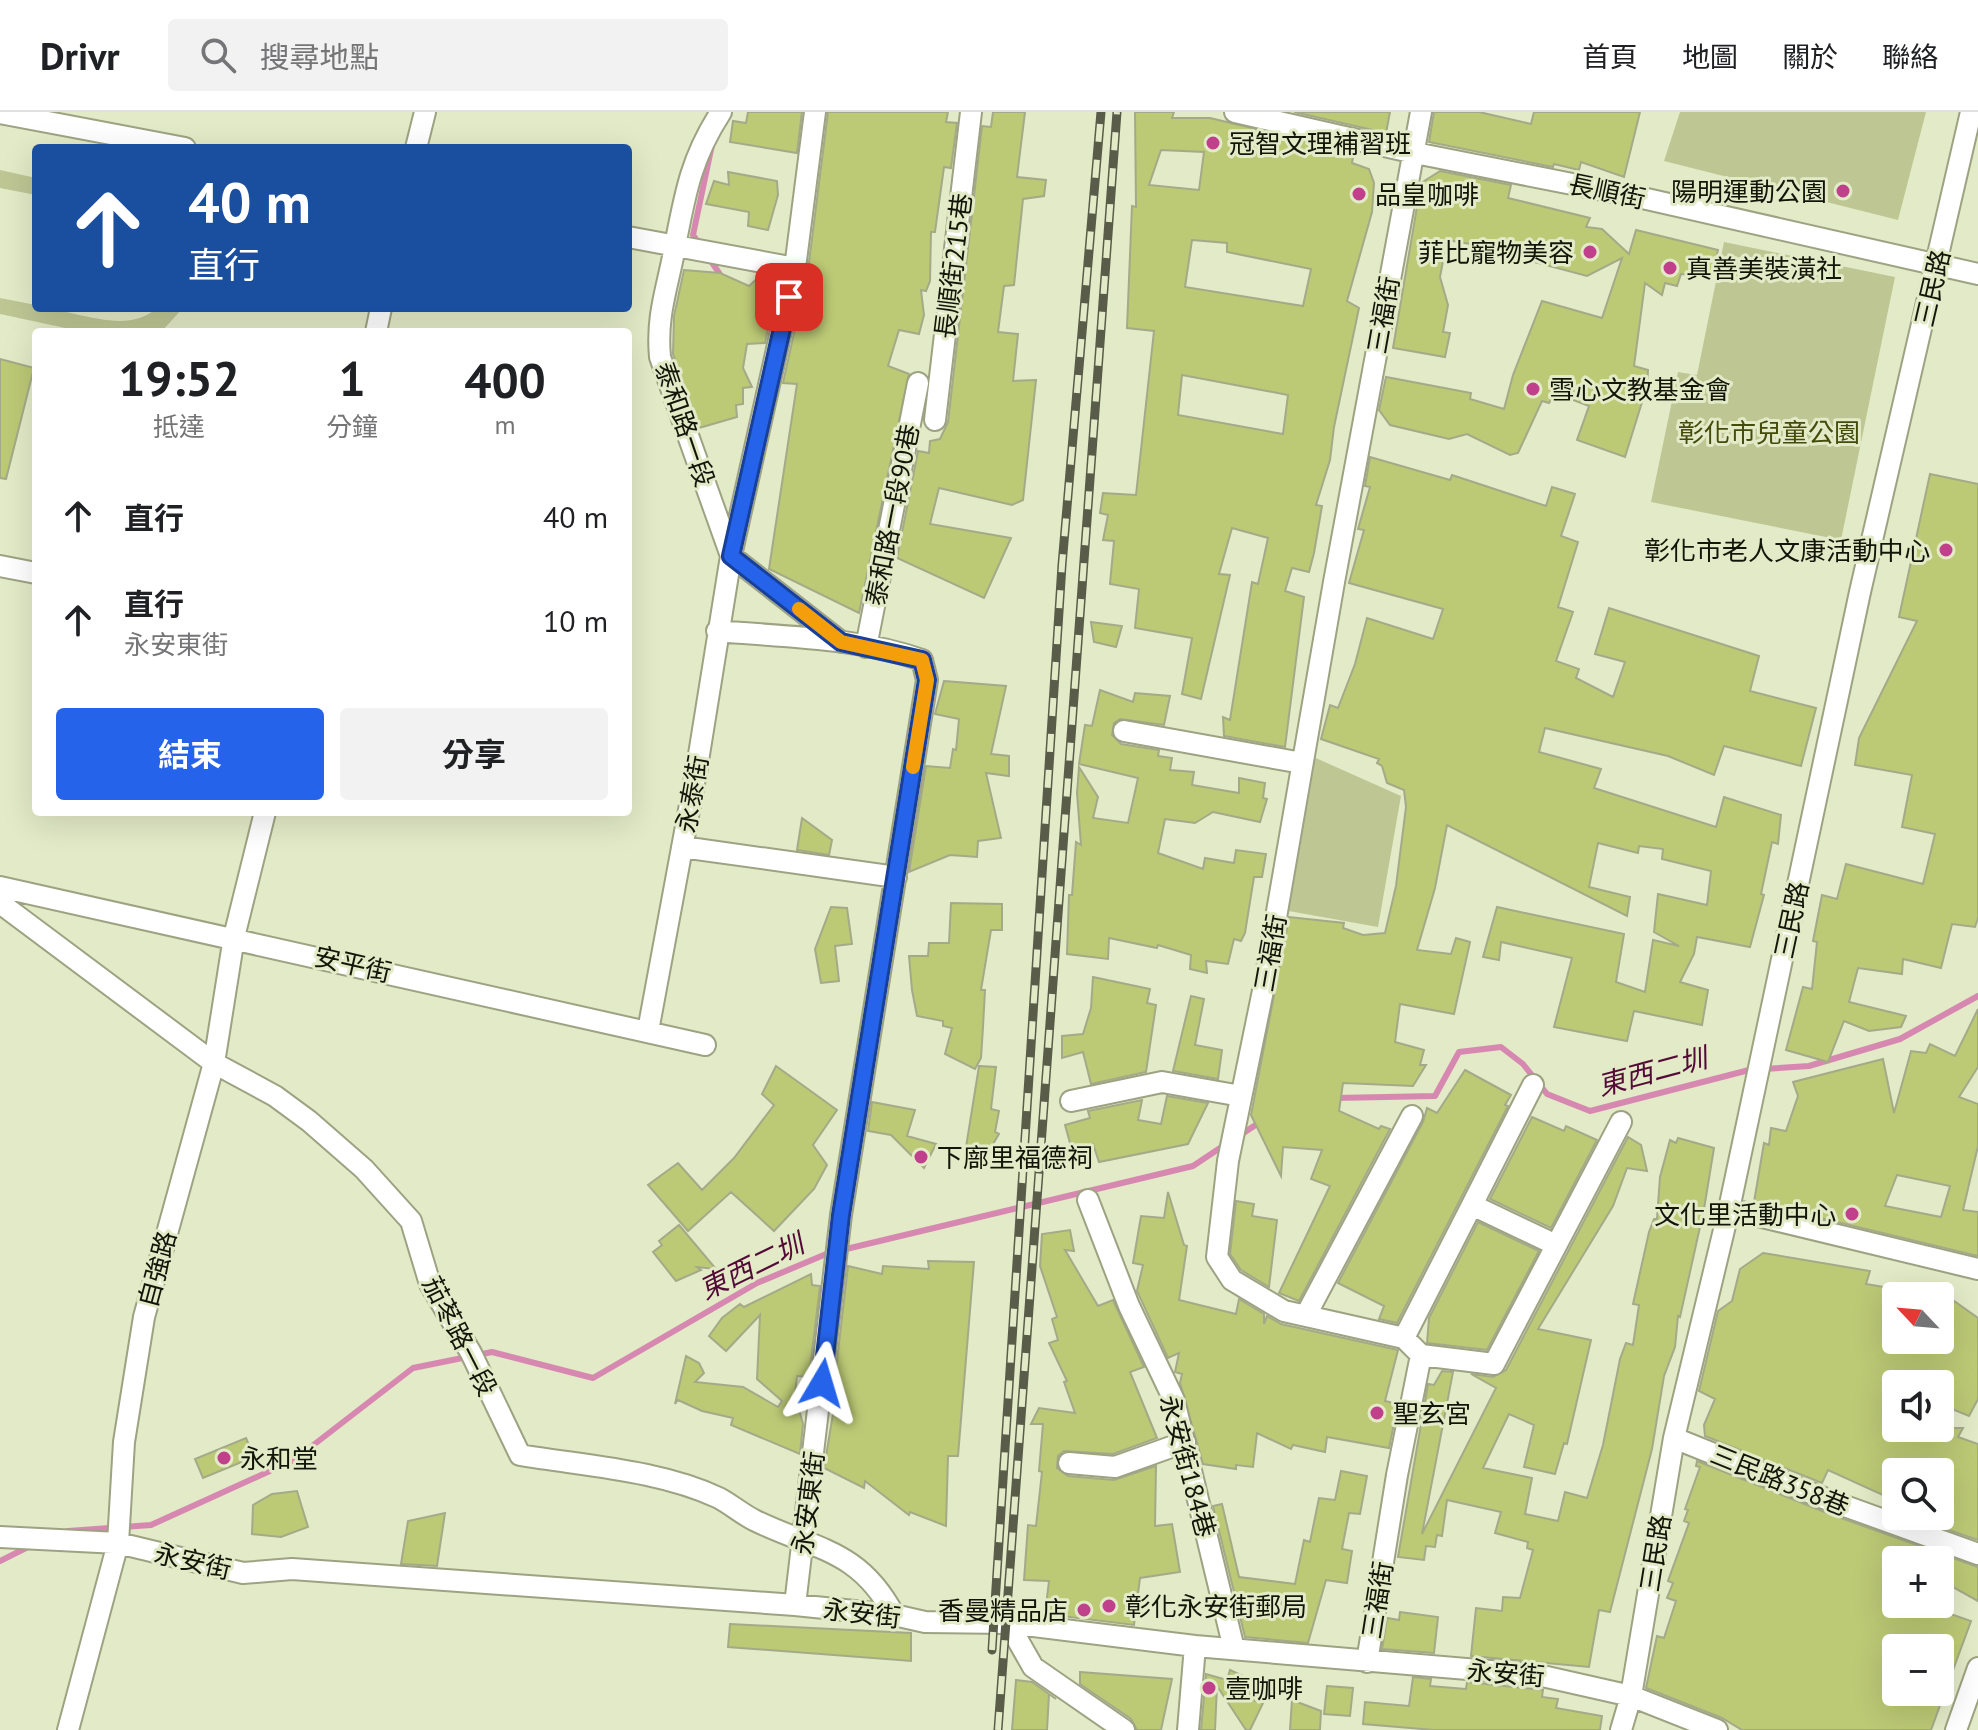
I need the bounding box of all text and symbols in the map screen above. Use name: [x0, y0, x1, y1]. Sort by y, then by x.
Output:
search box: [168, 19, 728, 91]
text: Drivr: [40, 31, 120, 80]
icon: search: [196, 33, 240, 77]
text: 搜尋地點: [260, 37, 380, 76]
text: 首頁: [1582, 38, 1638, 75]
text: 地圖: [1682, 38, 1738, 75]
text: 關於: [1782, 38, 1838, 75]
text: 聯絡: [1882, 38, 1938, 75]
place label: 冠智文理補習班: [1229, 127, 1411, 160]
marker: 冠智文理補習班: [1204, 134, 1222, 152]
text: 40 m: [188, 166, 311, 238]
street label: 長順街: [1565, 167, 1649, 215]
place label: 陽明運動公園: [1671, 175, 1827, 208]
icon: ahead: [56, 176, 160, 280]
place label: 品皇咖啡: [1375, 178, 1479, 211]
marker: 陽明運動公園: [1834, 182, 1852, 200]
marker: 品皇咖啡: [1350, 185, 1368, 203]
street label: 長順街215巷: [928, 191, 978, 341]
place label: 菲比寵物美容: [1418, 236, 1574, 269]
text: 直行: [188, 241, 260, 288]
marker: 菲比寵物美容: [1581, 243, 1599, 261]
street label: 三民路: [1907, 246, 1957, 330]
place label: 真善美裝潢社: [1686, 252, 1842, 285]
marker: 真善美裝潢社: [1661, 259, 1679, 277]
pin: [755, 263, 823, 331]
street label: 三福街: [1360, 274, 1406, 356]
icon: arrive: [767, 275, 811, 319]
text: 19:52: [118, 347, 240, 409]
text: 1: [338, 347, 366, 409]
text: 400: [464, 349, 546, 411]
street label: 泰和路一段: [648, 357, 722, 491]
place label: 雪心文教基金會: [1549, 373, 1731, 406]
marker: 雪心文教基金會: [1524, 380, 1542, 398]
text: m: [494, 408, 516, 441]
text: 抵達: [153, 410, 205, 443]
text: 分鐘: [326, 410, 378, 443]
park label: 彰化市兒童公園: [1678, 416, 1860, 449]
street label: 泰和路一段90巷: [858, 421, 926, 609]
icon: ahead: [56, 494, 100, 538]
text: 40 m: [543, 497, 608, 536]
text: 直行: [124, 498, 184, 537]
place label: 彰化市老人文康活動中心: [1644, 534, 1930, 567]
marker: 彰化市老人文康活動中心: [1937, 541, 1955, 559]
text: 直行: [124, 584, 184, 623]
icon: ahead: [56, 598, 100, 642]
text: 10 m: [543, 601, 608, 640]
text: 永安東街: [124, 628, 228, 661]
button: 結束: [56, 708, 324, 800]
button: 分享: [340, 708, 608, 800]
street label: 永泰街: [669, 753, 715, 835]
street label: 三民路: [1767, 878, 1815, 962]
street label: 三福街: [1247, 912, 1293, 994]
street label: 安平街: [311, 939, 395, 989]
water label: 東西二圳: [1593, 1038, 1715, 1103]
place label: 下廍里福德祠: [937, 1141, 1093, 1174]
marker: 下廍里福德祠: [912, 1148, 930, 1166]
place label: 文化里活動中心: [1654, 1198, 1836, 1231]
marker: 文化里活動中心: [1843, 1205, 1861, 1223]
water label: 東西二圳: [693, 1223, 813, 1307]
street label: 自強路: [131, 1227, 183, 1311]
street label: 茄苳路一段: [416, 1271, 504, 1401]
north arrow: [1882, 1282, 1954, 1354]
map controls: [1882, 1282, 1954, 1706]
position arrow: [780, 1341, 864, 1425]
button: sound: [1882, 1370, 1954, 1442]
street label: 永安街184巷: [1153, 1391, 1223, 1541]
place label: 聖玄宮: [1393, 1397, 1471, 1430]
marker: 聖玄宮: [1368, 1404, 1386, 1422]
street label: 三民路358巷: [1706, 1437, 1854, 1523]
place label: 永和堂: [240, 1442, 318, 1475]
marker: 永和堂: [215, 1449, 233, 1467]
street label: 永安東街: [785, 1449, 831, 1557]
button: search: [1882, 1458, 1954, 1530]
street label: 三民路: [1633, 1512, 1677, 1594]
street label: 永安街: [151, 1536, 235, 1586]
button: +: [1882, 1546, 1954, 1618]
street label: 三福街: [1355, 1559, 1399, 1641]
place label: 彰化永安街郵局: [1125, 1590, 1307, 1623]
street label: 永安街: [821, 1592, 903, 1634]
place label: 香曼精品店: [938, 1594, 1068, 1627]
marker: 彰化永安街郵局: [1100, 1597, 1118, 1615]
marker: 香曼精品店: [1075, 1601, 1093, 1619]
button: −: [1882, 1634, 1954, 1706]
street label: 永安街: [1466, 1653, 1546, 1693]
place label: 壹咖啡: [1225, 1672, 1303, 1705]
marker: 壹咖啡: [1200, 1679, 1218, 1697]

